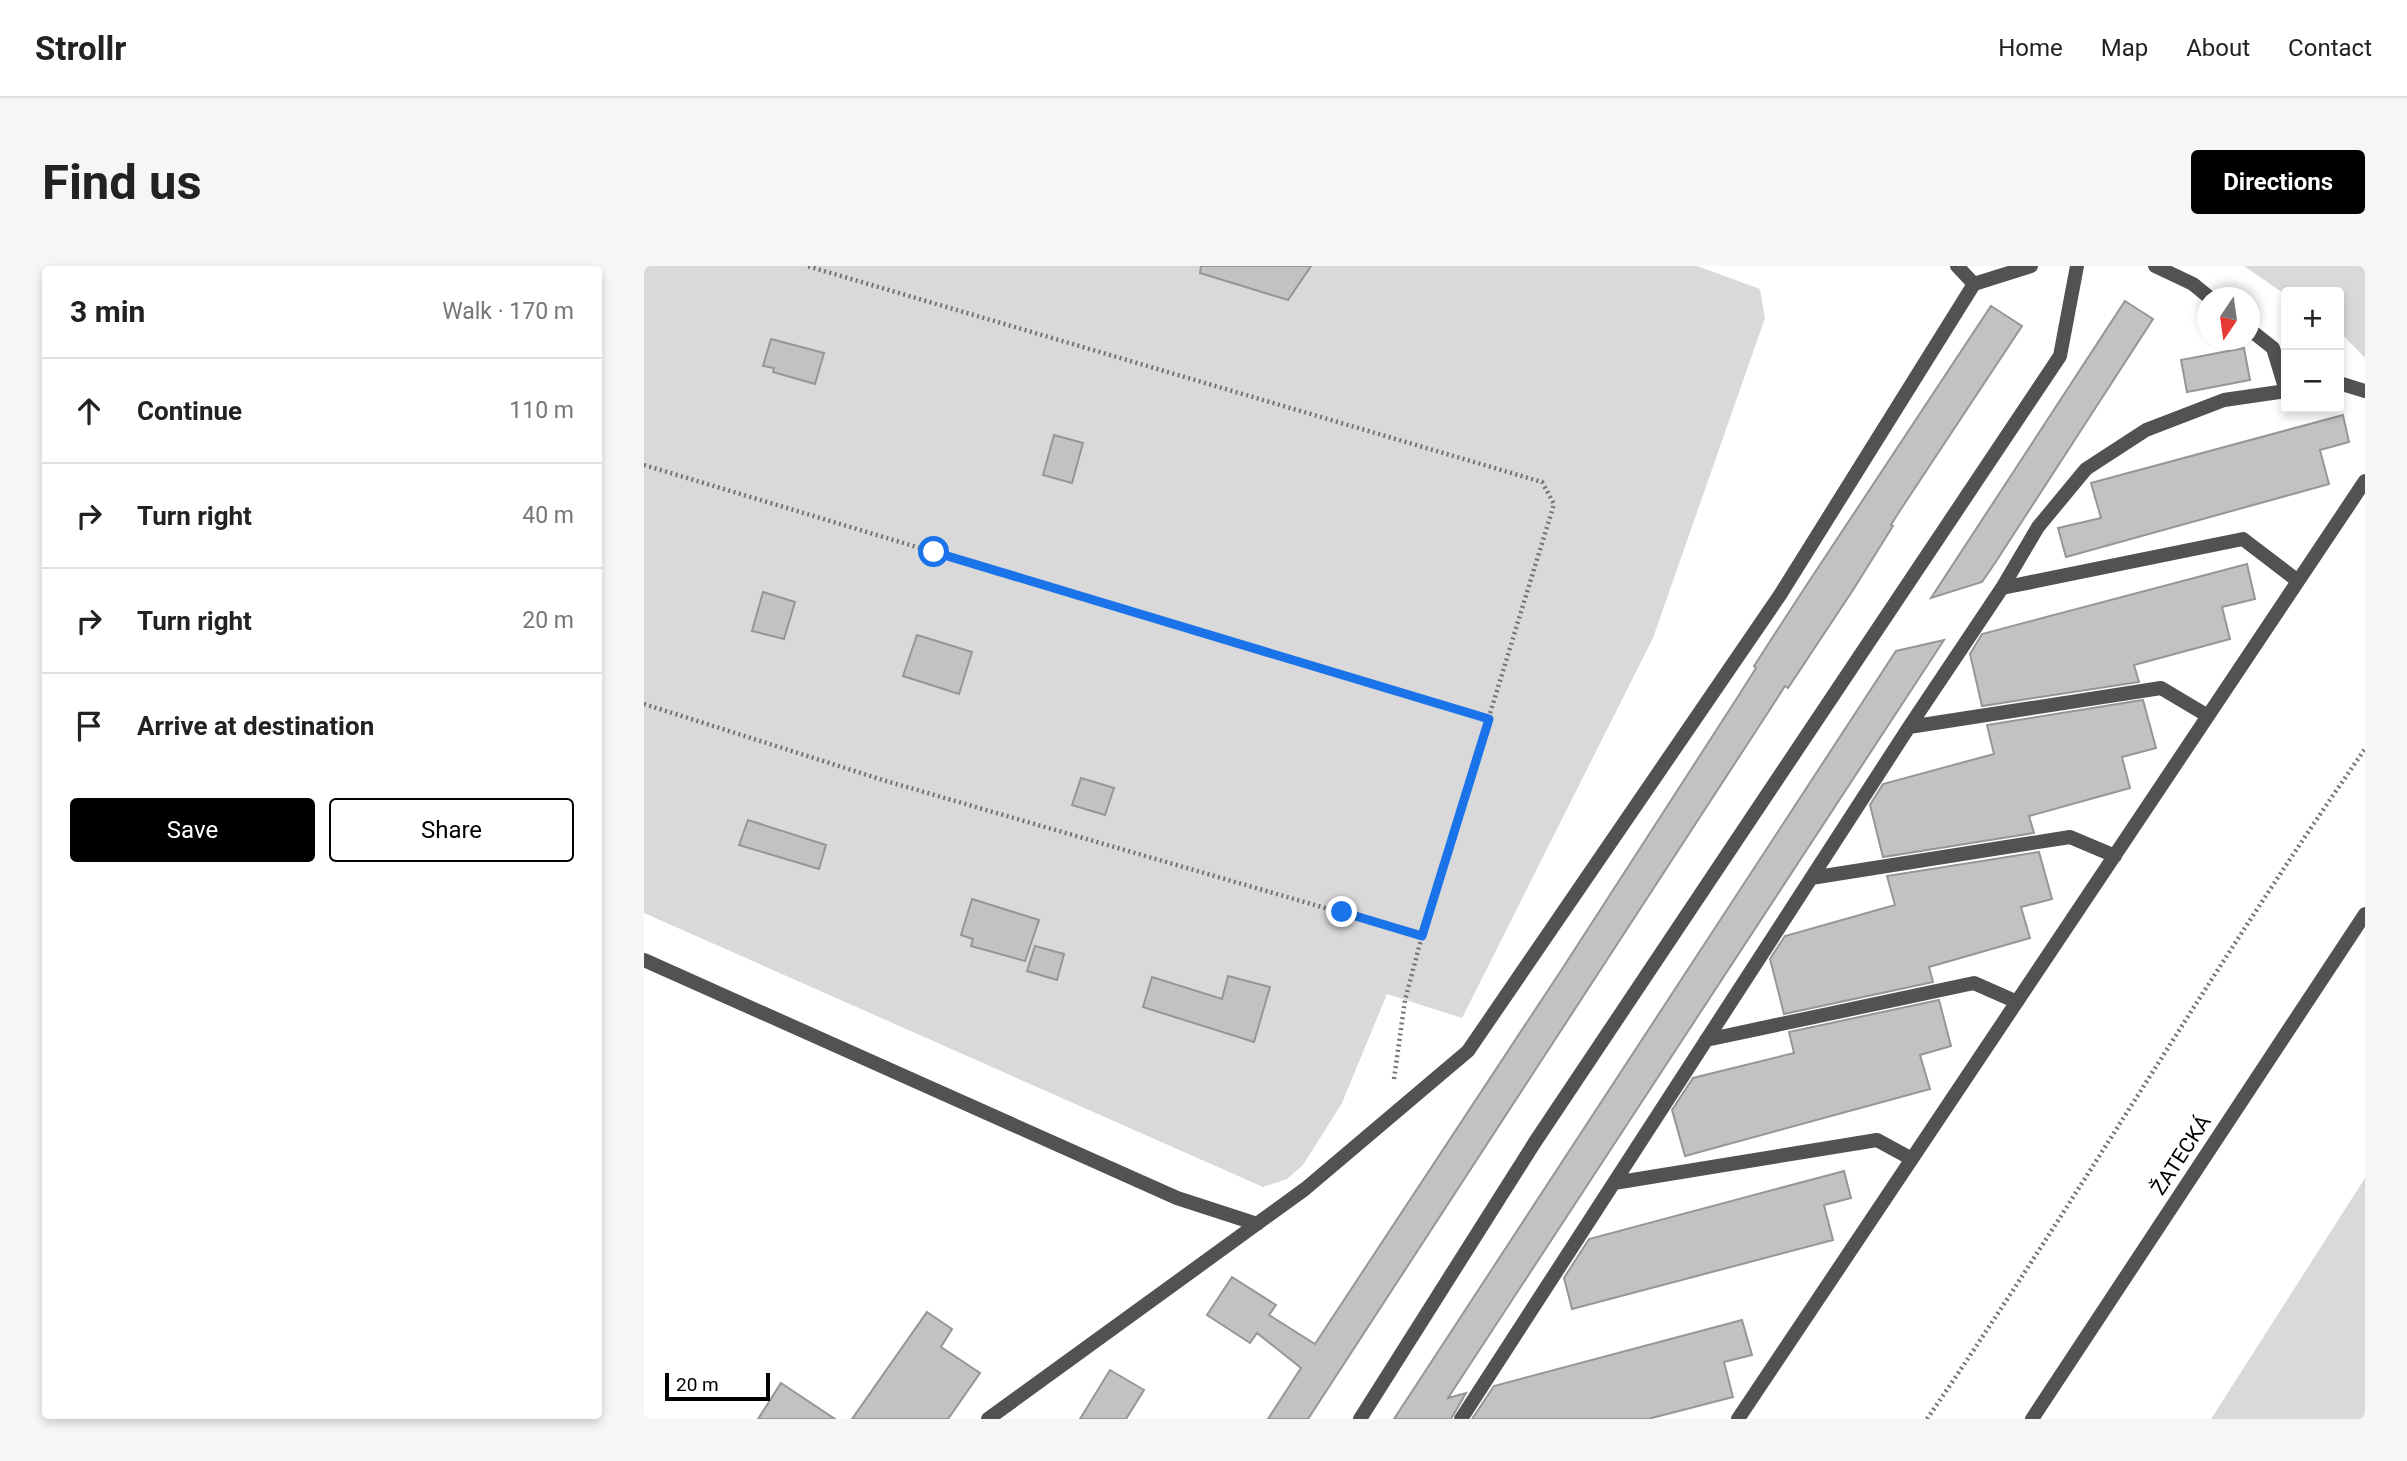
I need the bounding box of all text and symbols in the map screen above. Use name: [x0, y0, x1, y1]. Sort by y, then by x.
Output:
text: Strollr: [35, 29, 126, 68]
text: Home: [1998, 34, 2063, 62]
text: Map: [2101, 34, 2148, 62]
text: About: [2186, 34, 2250, 62]
text: Contact: [2288, 34, 2372, 62]
button: Directions: [2191, 150, 2365, 214]
text: Find us: [42, 154, 202, 211]
north arrow: [2197, 287, 2260, 350]
map controls: [2281, 287, 2344, 413]
button: +: [2281, 287, 2344, 350]
text: 3 min: [70, 294, 145, 329]
text: Walk · 170 m: [442, 298, 574, 325]
button: −: [2281, 350, 2344, 413]
icon: ahead: [70, 392, 108, 430]
text: Continue: [137, 396, 242, 426]
text: 110 m: [509, 397, 574, 424]
icon: right: [70, 497, 108, 535]
text: Turn right: [137, 501, 252, 531]
text: 40 m: [522, 502, 574, 529]
route start: [918, 536, 949, 567]
icon: right: [70, 602, 108, 640]
text: Turn right: [137, 606, 252, 636]
text: 20 m: [522, 607, 574, 634]
icon: arrive: [70, 707, 108, 745]
text: Arrive at destination: [137, 711, 374, 741]
button: Save: [70, 798, 315, 862]
button: Share: [329, 798, 574, 862]
route end: [1326, 896, 1357, 927]
street label: ŽATECKÁ: [2146, 1110, 2216, 1199]
scale bar: [665, 1370, 770, 1402]
text: 20 m: [676, 1373, 719, 1396]

